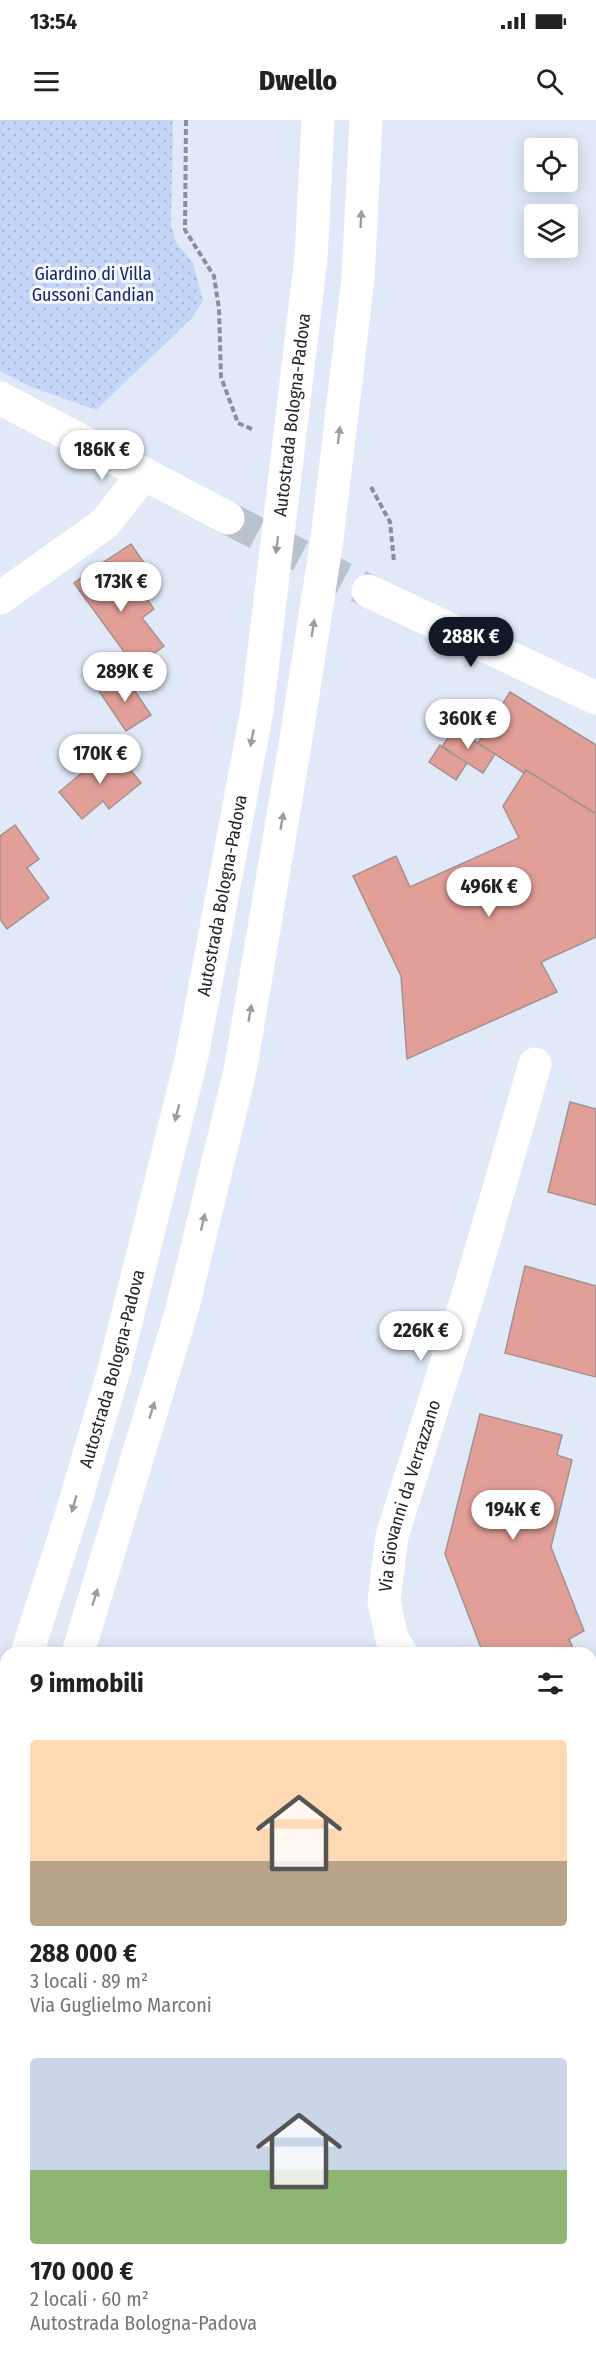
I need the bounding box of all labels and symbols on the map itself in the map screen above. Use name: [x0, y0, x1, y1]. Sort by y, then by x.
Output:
one-way arrow: [357, 210, 366, 229]
park label: Giardino di Villa Gussoni Candian: [32, 263, 154, 306]
street label: Autostrada Bologna-Padova: [269, 312, 315, 518]
one-way arrow: [335, 426, 344, 445]
pin: 186K €: [53, 430, 151, 481]
one-way arrow: [272, 536, 282, 555]
pin: 173K €: [72, 562, 170, 613]
pin: 288K €: [422, 617, 520, 668]
one-way arrow: [309, 619, 318, 638]
pin: 289K €: [76, 652, 174, 703]
pin: 360K €: [419, 699, 517, 750]
one-way arrow: [247, 729, 256, 748]
pin: 170K €: [51, 734, 149, 785]
street label: Autostrada Bologna-Padova: [192, 793, 252, 998]
one-way arrow: [278, 811, 287, 830]
pin: 496K €: [440, 867, 538, 918]
one-way arrow: [245, 1004, 254, 1023]
one-way arrow: [172, 1104, 182, 1122]
one-way arrow: [199, 1213, 209, 1232]
street label: Autostrada Bologna-Padova: [75, 1267, 150, 1470]
pin: 226K €: [372, 1311, 470, 1362]
street label: Via Giovanni da Verrazzano: [374, 1397, 445, 1593]
one-way arrow: [148, 1401, 157, 1419]
pin: 194K €: [464, 1490, 562, 1541]
one-way arrow: [69, 1495, 78, 1513]
one-way arrow: [91, 1588, 100, 1606]

